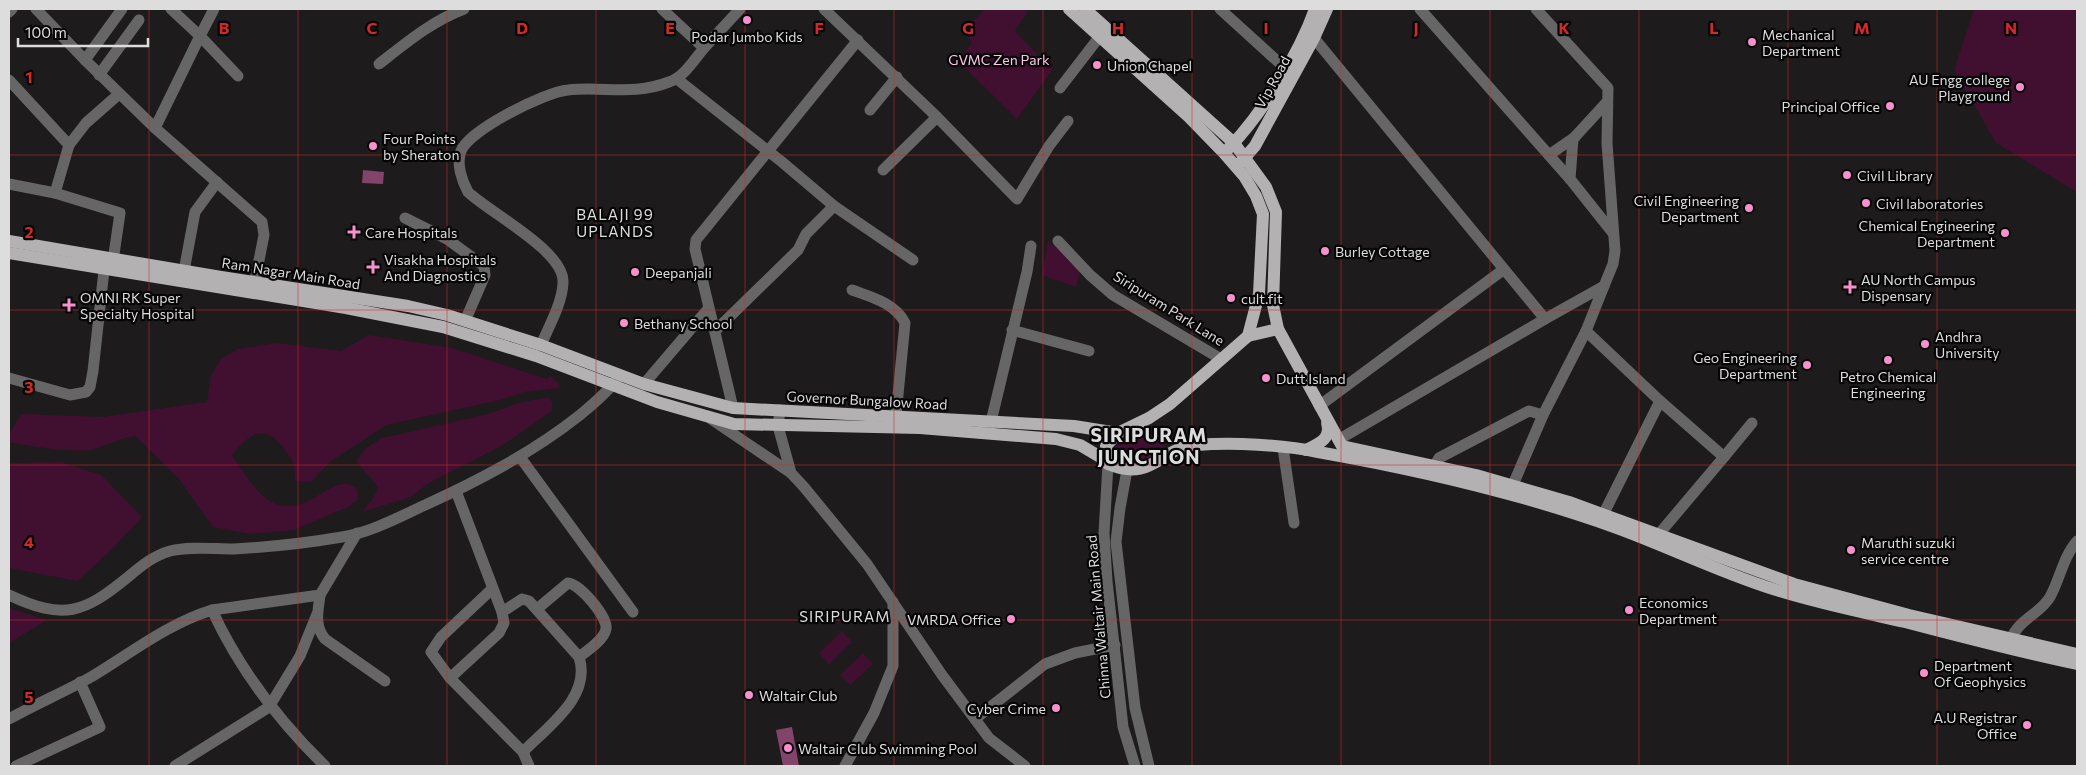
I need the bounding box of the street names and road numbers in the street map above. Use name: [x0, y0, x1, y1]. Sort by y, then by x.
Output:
street label: Vip Road: [1251, 53, 1293, 111]
street label: Ram Nagar Main Road: [220, 254, 362, 292]
street label: Siripuram Park Lane: [1110, 267, 1228, 349]
street label: Governor Bungalow Road: [786, 387, 948, 413]
street label: Chinna Waltair Main Road: [1082, 534, 1114, 700]

